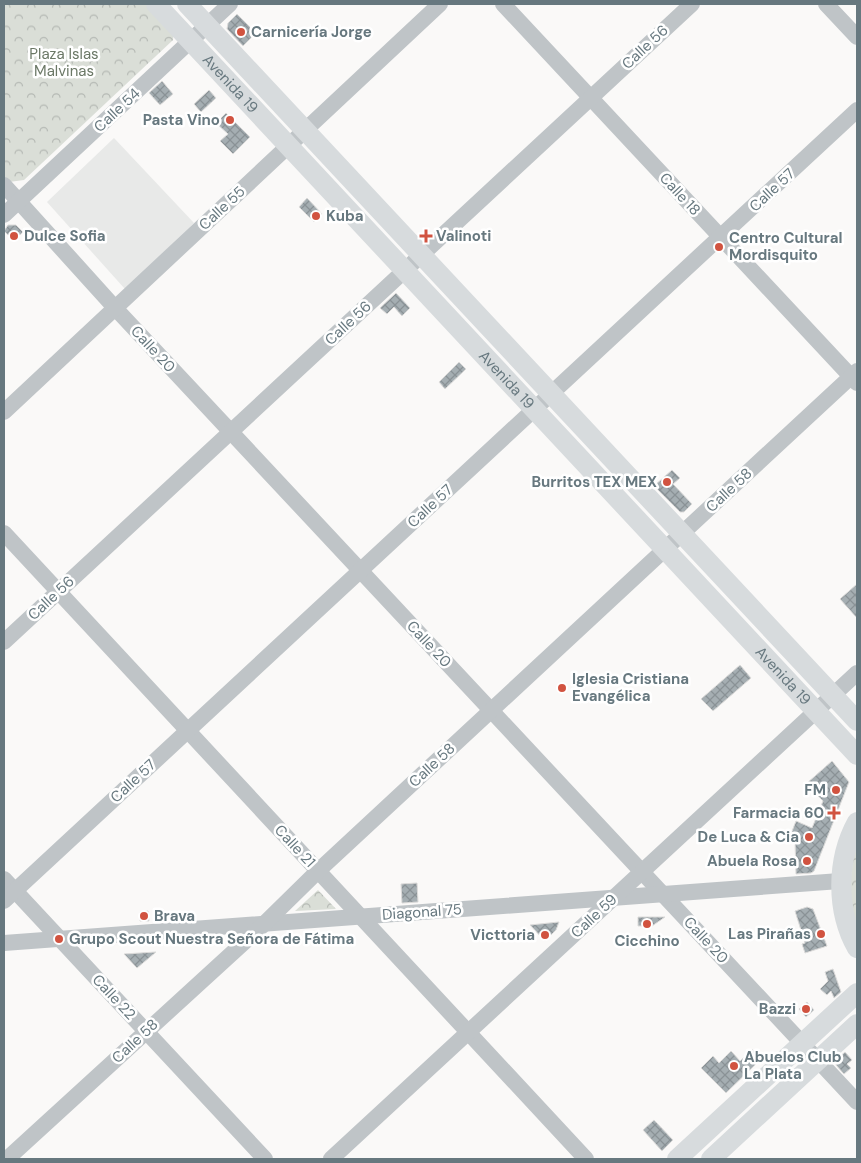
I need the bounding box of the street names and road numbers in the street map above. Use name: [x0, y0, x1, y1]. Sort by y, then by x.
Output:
street label: Calle 56: [617, 20, 673, 74]
street label: Avenida 19: [198, 50, 263, 117]
street label: Calle 54: [90, 83, 144, 137]
street label: Calle 57: [745, 164, 799, 216]
street label: Calle 18: [655, 168, 705, 220]
street label: Calle 55: [195, 181, 249, 235]
street label: Calle 56: [320, 296, 376, 350]
street label: Calle 20: [126, 321, 180, 377]
street label: Avenida 19: [474, 346, 539, 413]
street label: Calle 58: [702, 463, 756, 517]
street label: Calle 57: [403, 480, 457, 532]
street label: Calle 56: [23, 571, 79, 625]
street label: Calle 20: [402, 616, 456, 672]
street label: Avenida 19: [751, 642, 815, 709]
street label: Calle 58: [405, 738, 459, 792]
street label: Calle 57: [106, 755, 160, 807]
street label: Calle 21: [270, 820, 320, 872]
street label: Calle 59: [567, 889, 621, 943]
street label: Diagonal 75: [381, 899, 463, 925]
street label: Calle 20: [679, 912, 733, 968]
street label: Calle 22: [88, 970, 140, 1024]
street label: Calle 58: [108, 1014, 162, 1068]

